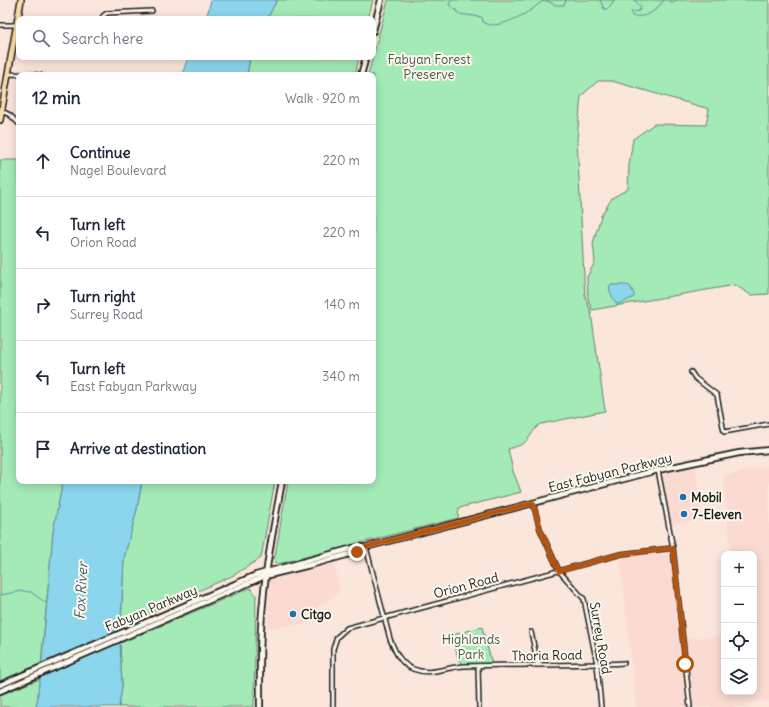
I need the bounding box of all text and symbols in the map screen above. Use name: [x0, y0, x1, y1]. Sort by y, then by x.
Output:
search box: [16, 16, 376, 60]
icon: search: [30, 27, 52, 49]
text: Search here: [62, 29, 143, 48]
park label: Fabyan Forest Preserve: [387, 51, 471, 83]
text: 12 min: [32, 87, 81, 109]
text: Walk · 920 m: [285, 90, 360, 107]
text: Continue: [70, 143, 131, 162]
icon: ahead: [32, 150, 54, 172]
text: 220 m: [323, 152, 360, 169]
text: Nagel Boulevard: [70, 162, 166, 179]
text: Turn left: [70, 215, 125, 234]
icon: left: [32, 222, 54, 244]
text: 220 m: [323, 224, 360, 241]
text: Orion Road: [70, 234, 137, 251]
text: Turn right: [70, 287, 135, 306]
icon: right: [32, 294, 54, 316]
text: 140 m: [324, 296, 360, 313]
text: Surrey Road: [70, 306, 143, 323]
text: Turn left: [70, 359, 125, 378]
icon: left: [32, 366, 54, 388]
text: 340 m: [322, 368, 360, 385]
text: East Fabyan Parkway: [70, 378, 197, 395]
icon: arrive: [32, 438, 54, 460]
text: Arrive at destination: [70, 439, 206, 458]
street label: East Fabyan Parkway: [547, 449, 674, 496]
place label: Mobil: [691, 489, 722, 506]
marker: Mobil: [678, 492, 688, 502]
place label: 7-Eleven: [692, 506, 742, 523]
marker: 7-Eleven: [679, 509, 689, 519]
route end: [348, 543, 366, 561]
map controls: [721, 551, 757, 695]
button: +: [721, 551, 757, 587]
water label: Fox River: [71, 560, 92, 620]
street label: Orion Road: [432, 569, 501, 602]
street label: Fabyan Parkway: [102, 581, 200, 636]
button: −: [721, 587, 757, 623]
street label: Surrey Road: [586, 601, 615, 676]
place label: Citgo: [301, 606, 331, 623]
marker: Citgo: [288, 609, 298, 619]
button: locate: [721, 623, 757, 659]
park label: Highlands Park: [442, 631, 500, 663]
street label: Thoria Road: [511, 646, 583, 665]
route start: [676, 655, 694, 673]
button: layers: [721, 659, 757, 695]

